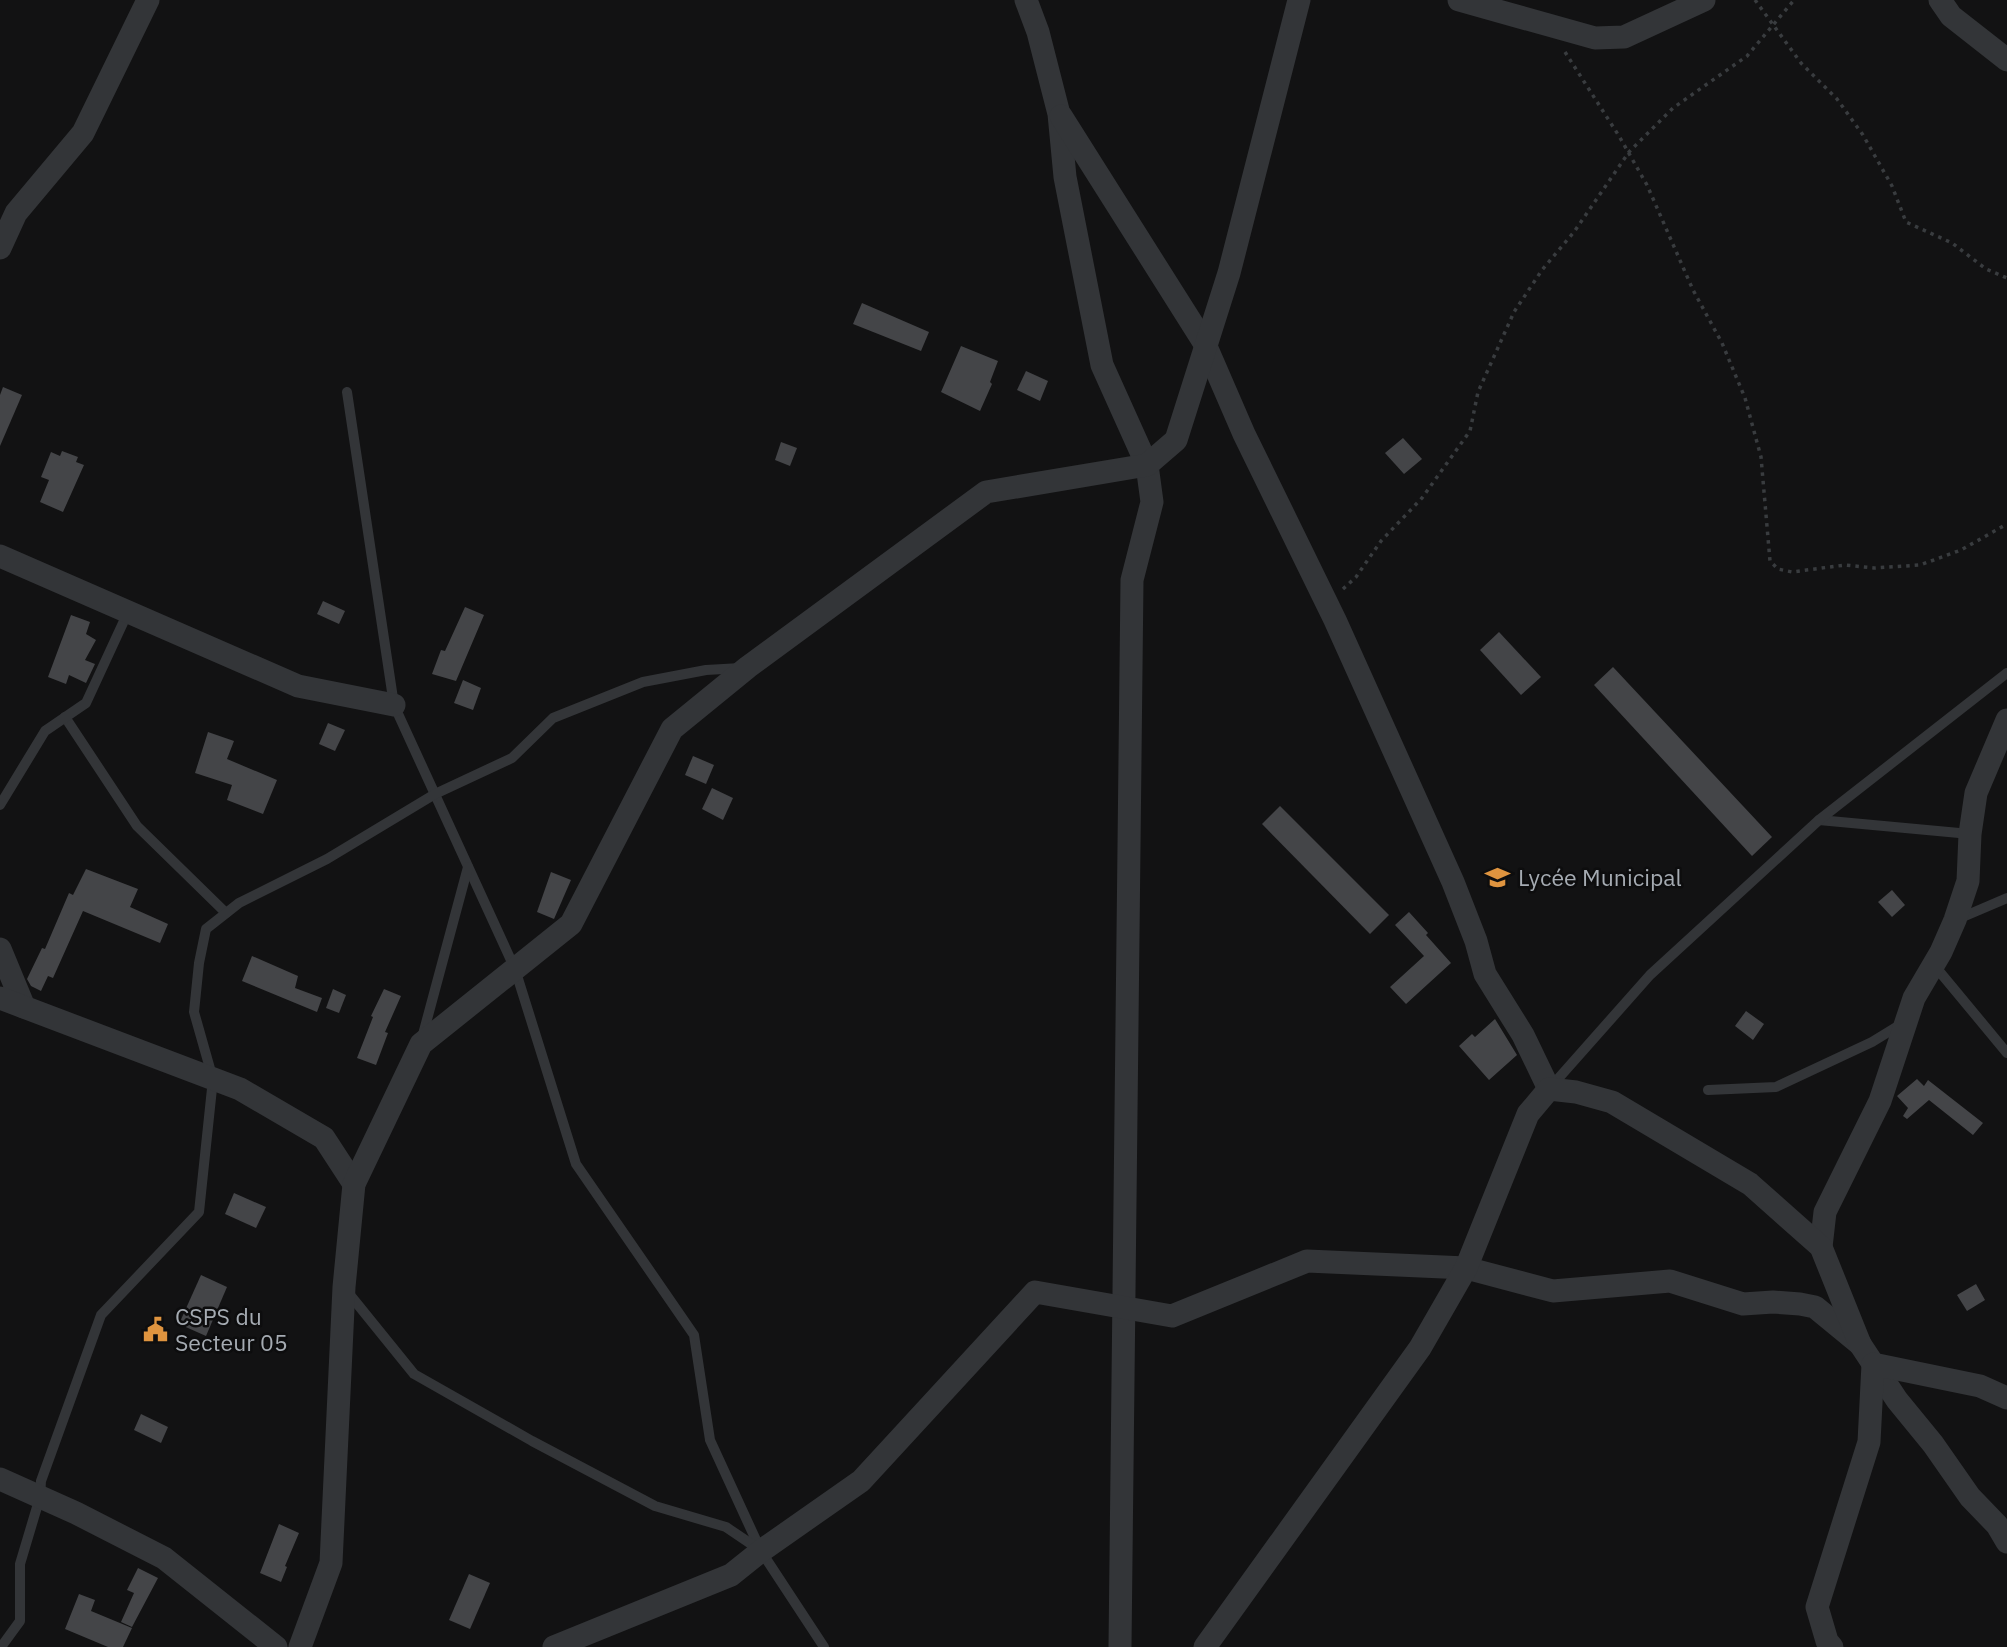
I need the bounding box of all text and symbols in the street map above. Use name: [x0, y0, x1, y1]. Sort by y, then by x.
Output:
place label: Lycée Municipal: [1518, 862, 1682, 892]
school or university icon: Lycée Municipal: [1484, 863, 1512, 891]
place label: CSPS du Secteur 05: [175, 1301, 288, 1357]
public building icon: CSPS du Secteur 05: [141, 1315, 169, 1343]

